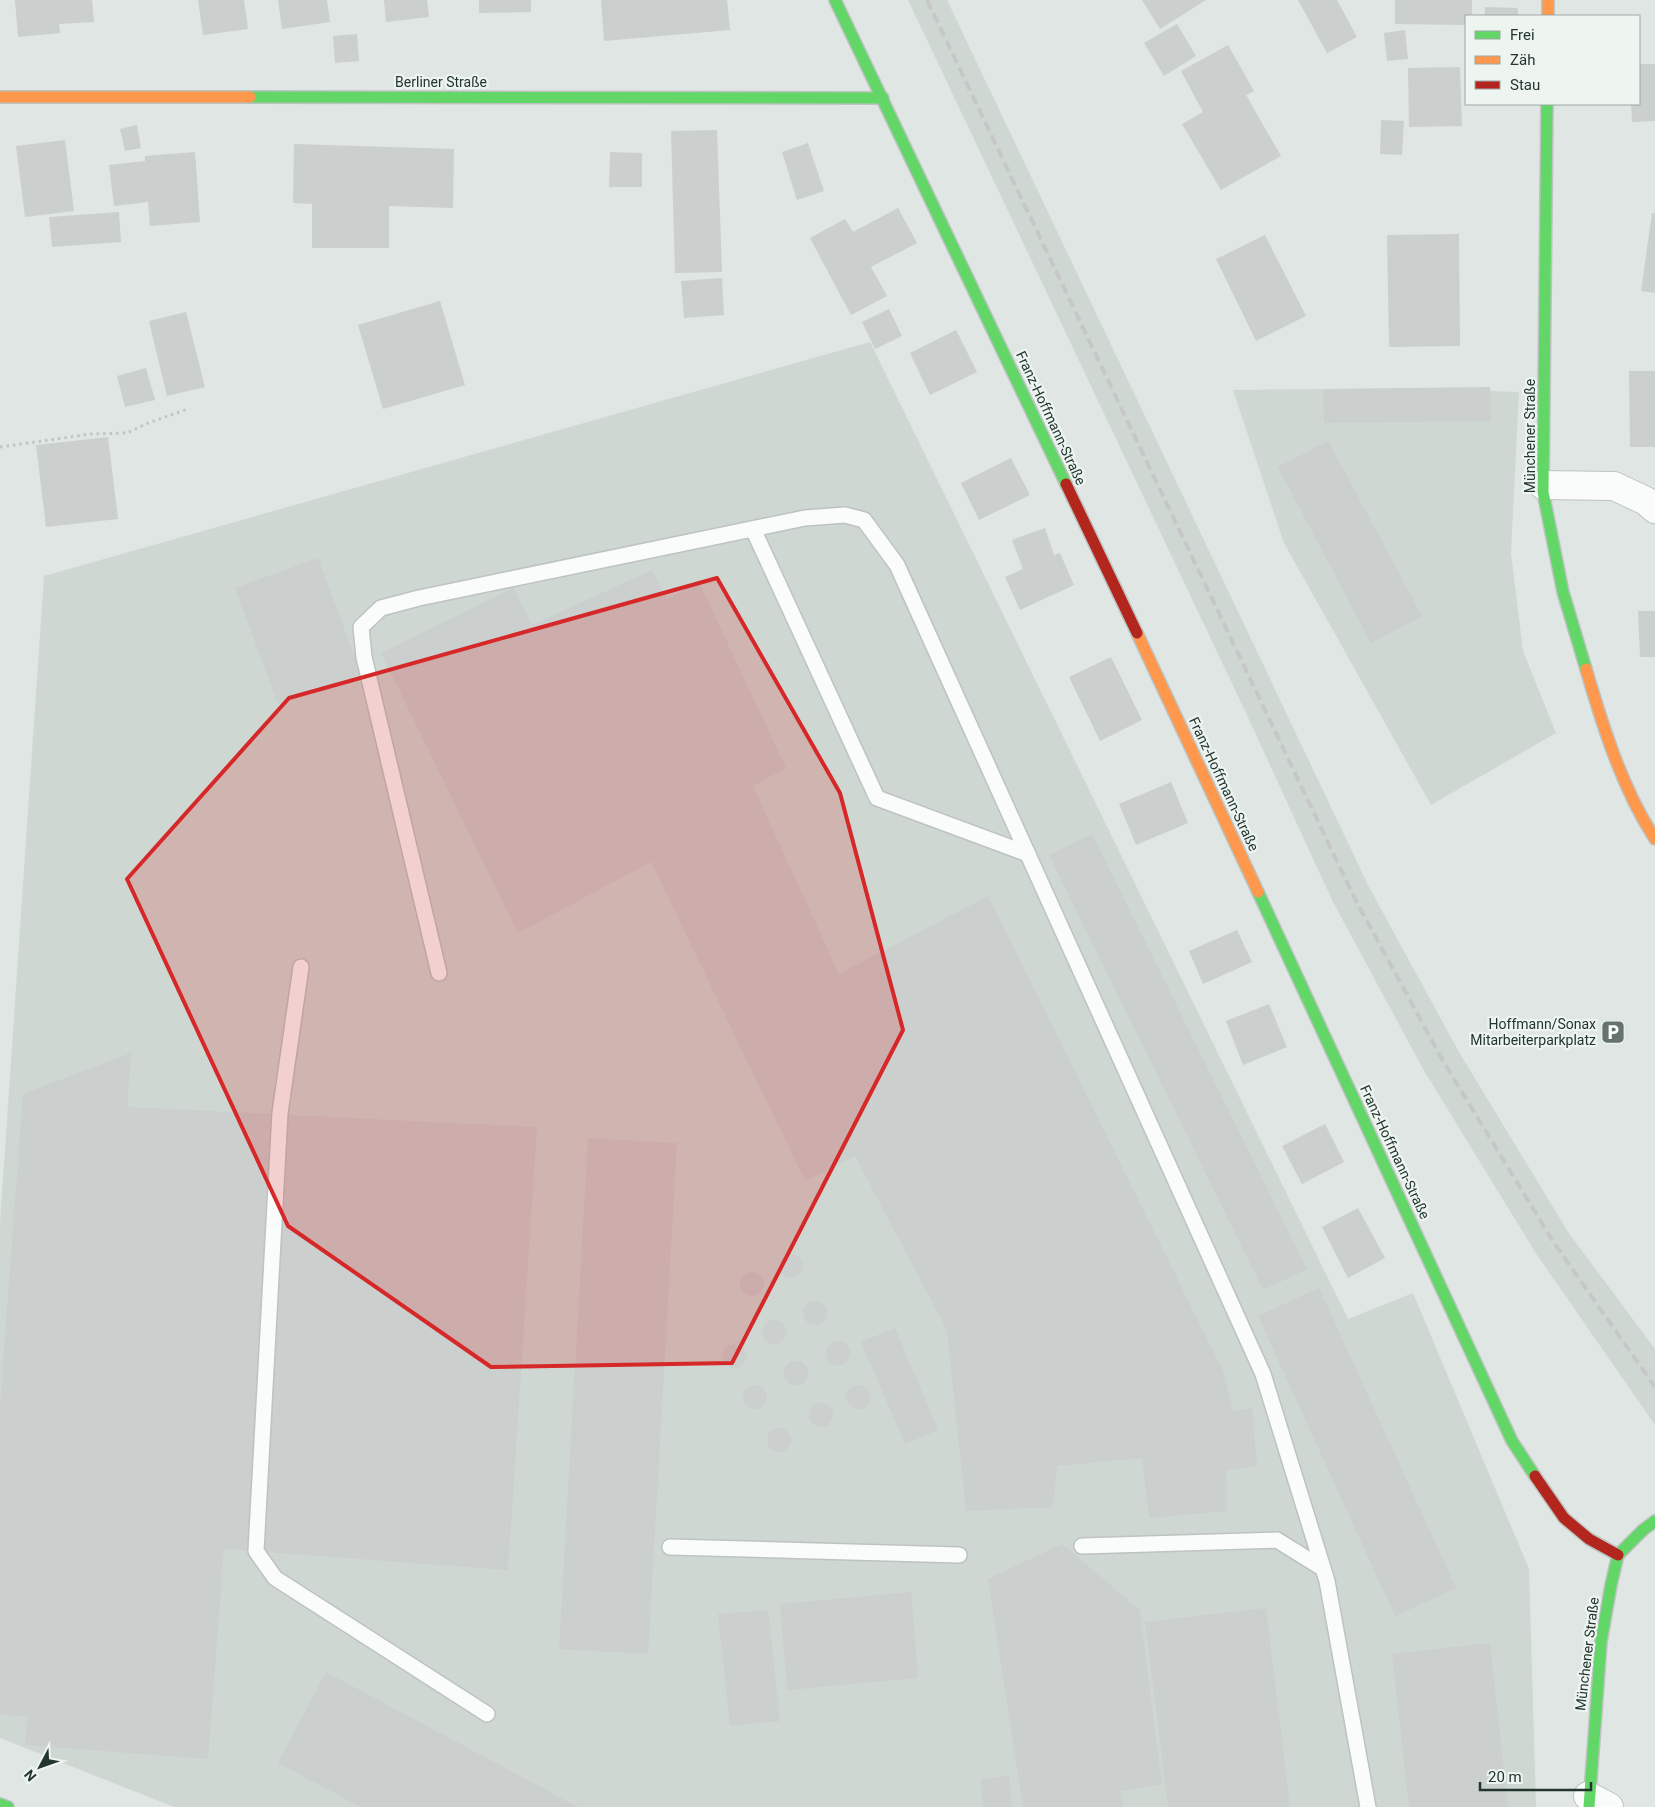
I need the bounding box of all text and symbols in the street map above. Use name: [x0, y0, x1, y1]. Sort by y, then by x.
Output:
legend: [1465, 15, 1640, 105]
text: Frei: [1510, 26, 1535, 44]
text: Zäh: [1510, 51, 1535, 69]
street label: Berliner Straße: [395, 74, 487, 90]
text: Stau: [1510, 76, 1540, 94]
street label: Franz-Hoffmann-Straße: [1013, 349, 1089, 487]
street label: Münchener Straße: [1522, 379, 1538, 493]
street label: Franz-Hoffmann-Straße: [1186, 715, 1262, 853]
place label: Hoffmann/Sonax Mitarbeiterparkplatz: [1470, 1016, 1596, 1048]
parking icon: Hoffmann/Sonax Mitarbeiterparkplatz: [1600, 1019, 1626, 1045]
street label: Franz-Hoffmann-Straße: [1357, 1083, 1433, 1221]
street label: Münchener Straße: [1572, 1596, 1602, 1712]
north arrow: [15, 1742, 65, 1792]
scale bar: [1480, 1760, 1591, 1792]
text: N: [21, 1767, 39, 1785]
text: 20 m: [1488, 1768, 1522, 1786]

